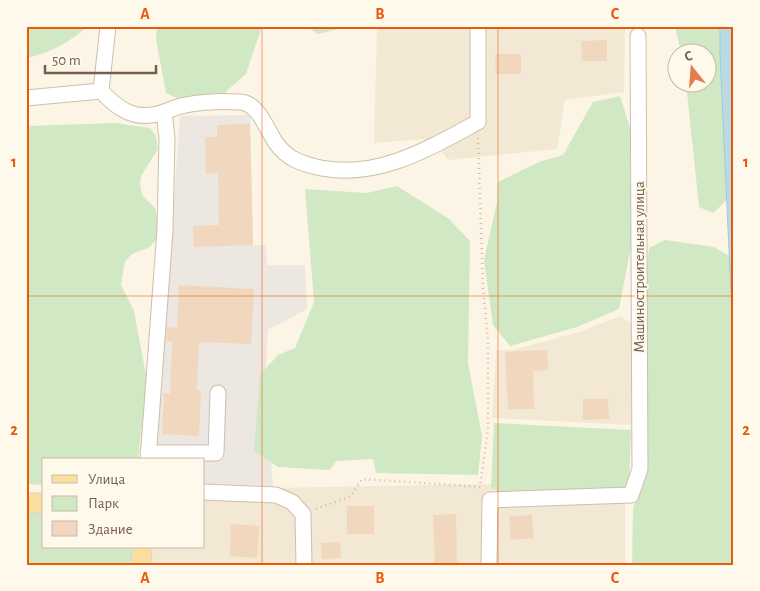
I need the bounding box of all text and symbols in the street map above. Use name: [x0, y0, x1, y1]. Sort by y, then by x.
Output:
text: A: [140, 6, 150, 22]
text: B: [375, 6, 385, 22]
text: C: [611, 6, 620, 22]
scale bar: [45, 42, 156, 74]
north arrow: [668, 42, 718, 92]
text: С: [683, 49, 694, 64]
text: 50 m: [52, 53, 81, 68]
text: 1: [11, 154, 17, 170]
text: 1: [743, 154, 749, 170]
street label: Машиностроительная улица: [632, 181, 647, 353]
text: 2: [10, 422, 18, 438]
text: 2: [742, 422, 750, 438]
legend: [42, 458, 205, 548]
text: Улица: [88, 472, 125, 487]
text: Парк: [88, 496, 119, 511]
text: Здание: [88, 522, 133, 537]
text: A: [140, 570, 150, 586]
text: B: [375, 570, 385, 586]
text: C: [611, 570, 620, 586]

